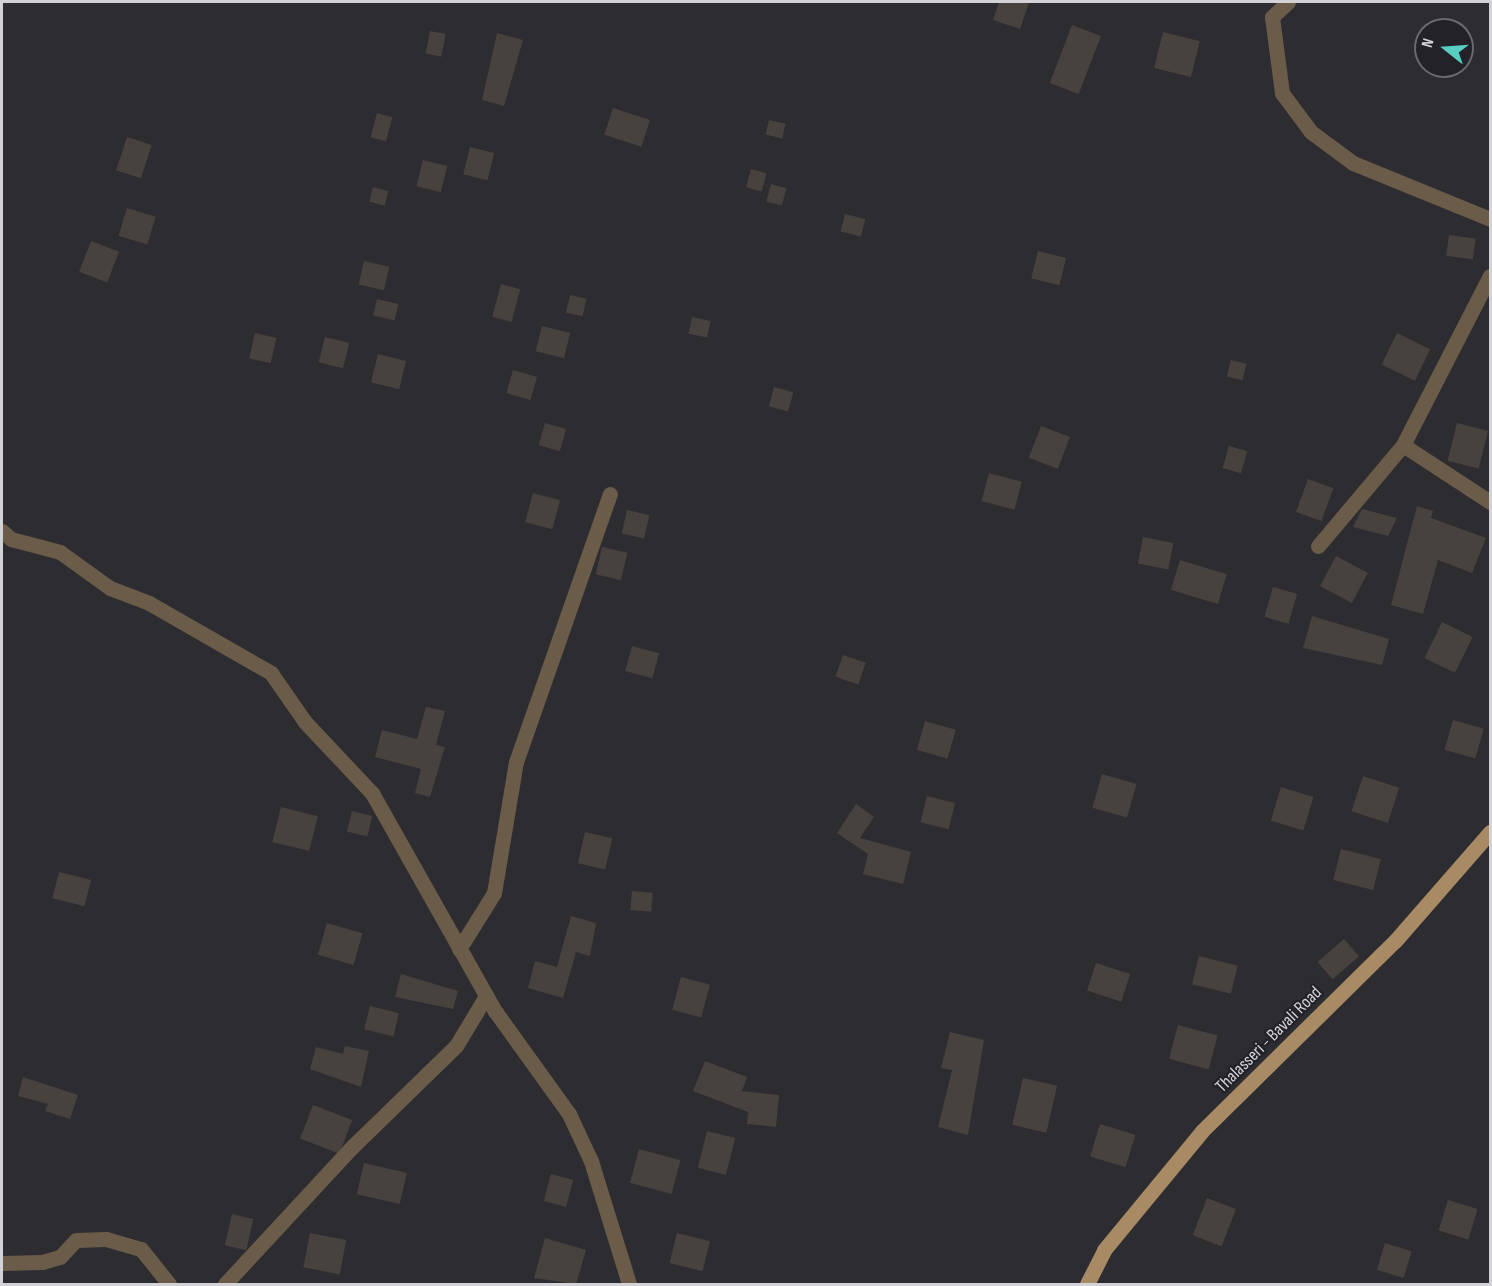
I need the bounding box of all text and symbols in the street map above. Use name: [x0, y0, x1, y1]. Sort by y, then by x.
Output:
north arrow: [1414, 18, 1474, 78]
text: N: [1418, 36, 1439, 50]
street label: Thalasseri - Bavali Road: [1211, 982, 1327, 1098]

